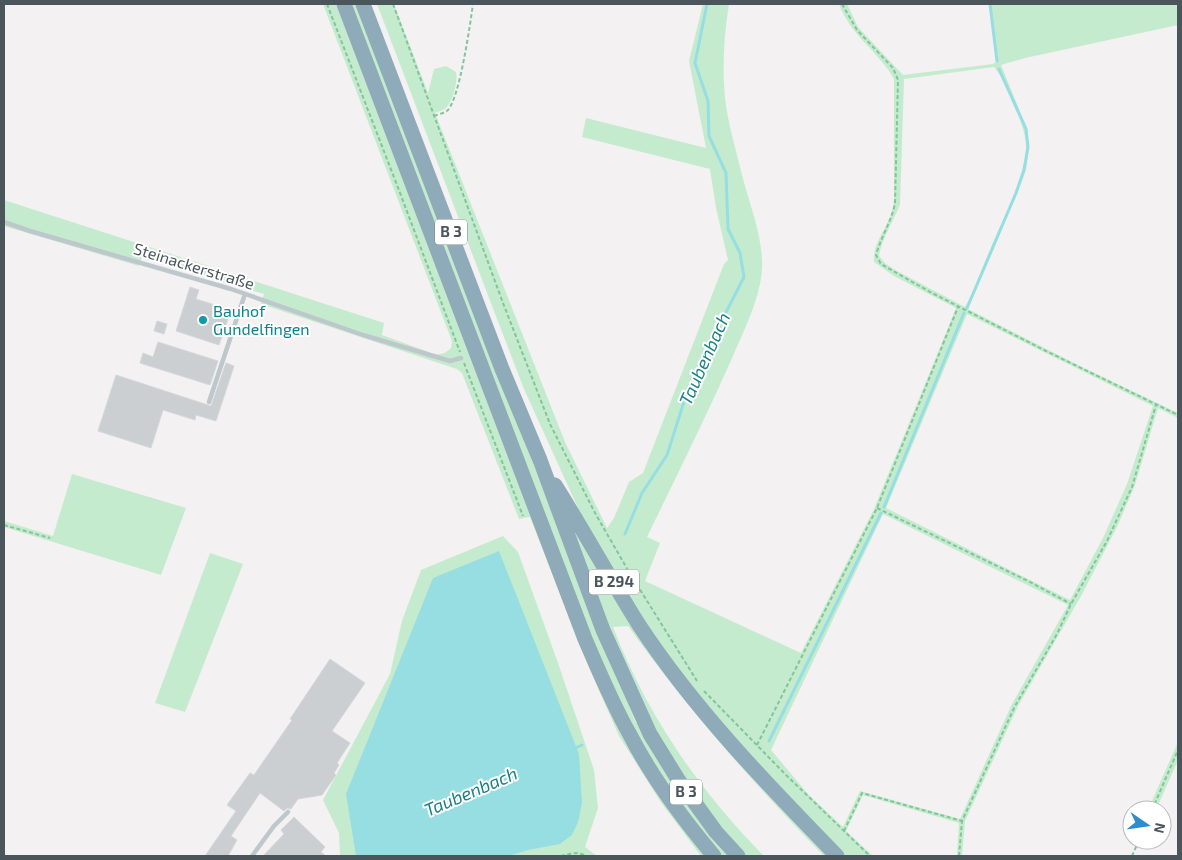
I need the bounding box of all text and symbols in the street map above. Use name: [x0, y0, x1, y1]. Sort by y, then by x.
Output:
road number: B 3: [435, 220, 467, 244]
street label: Steinackerstraße: [132, 238, 257, 293]
place label: Bauhof Gundelfingen: [213, 301, 310, 338]
water label: Taubenbach: [674, 309, 734, 408]
marker: Bauhof Gundelfingen: [197, 314, 209, 326]
road number: B 294: [589, 570, 639, 594]
water label: Taubenbach: [421, 762, 521, 821]
road number: B 3: [670, 780, 702, 804]
north arrow: [1122, 800, 1172, 850]
text: N: [1151, 821, 1170, 835]

